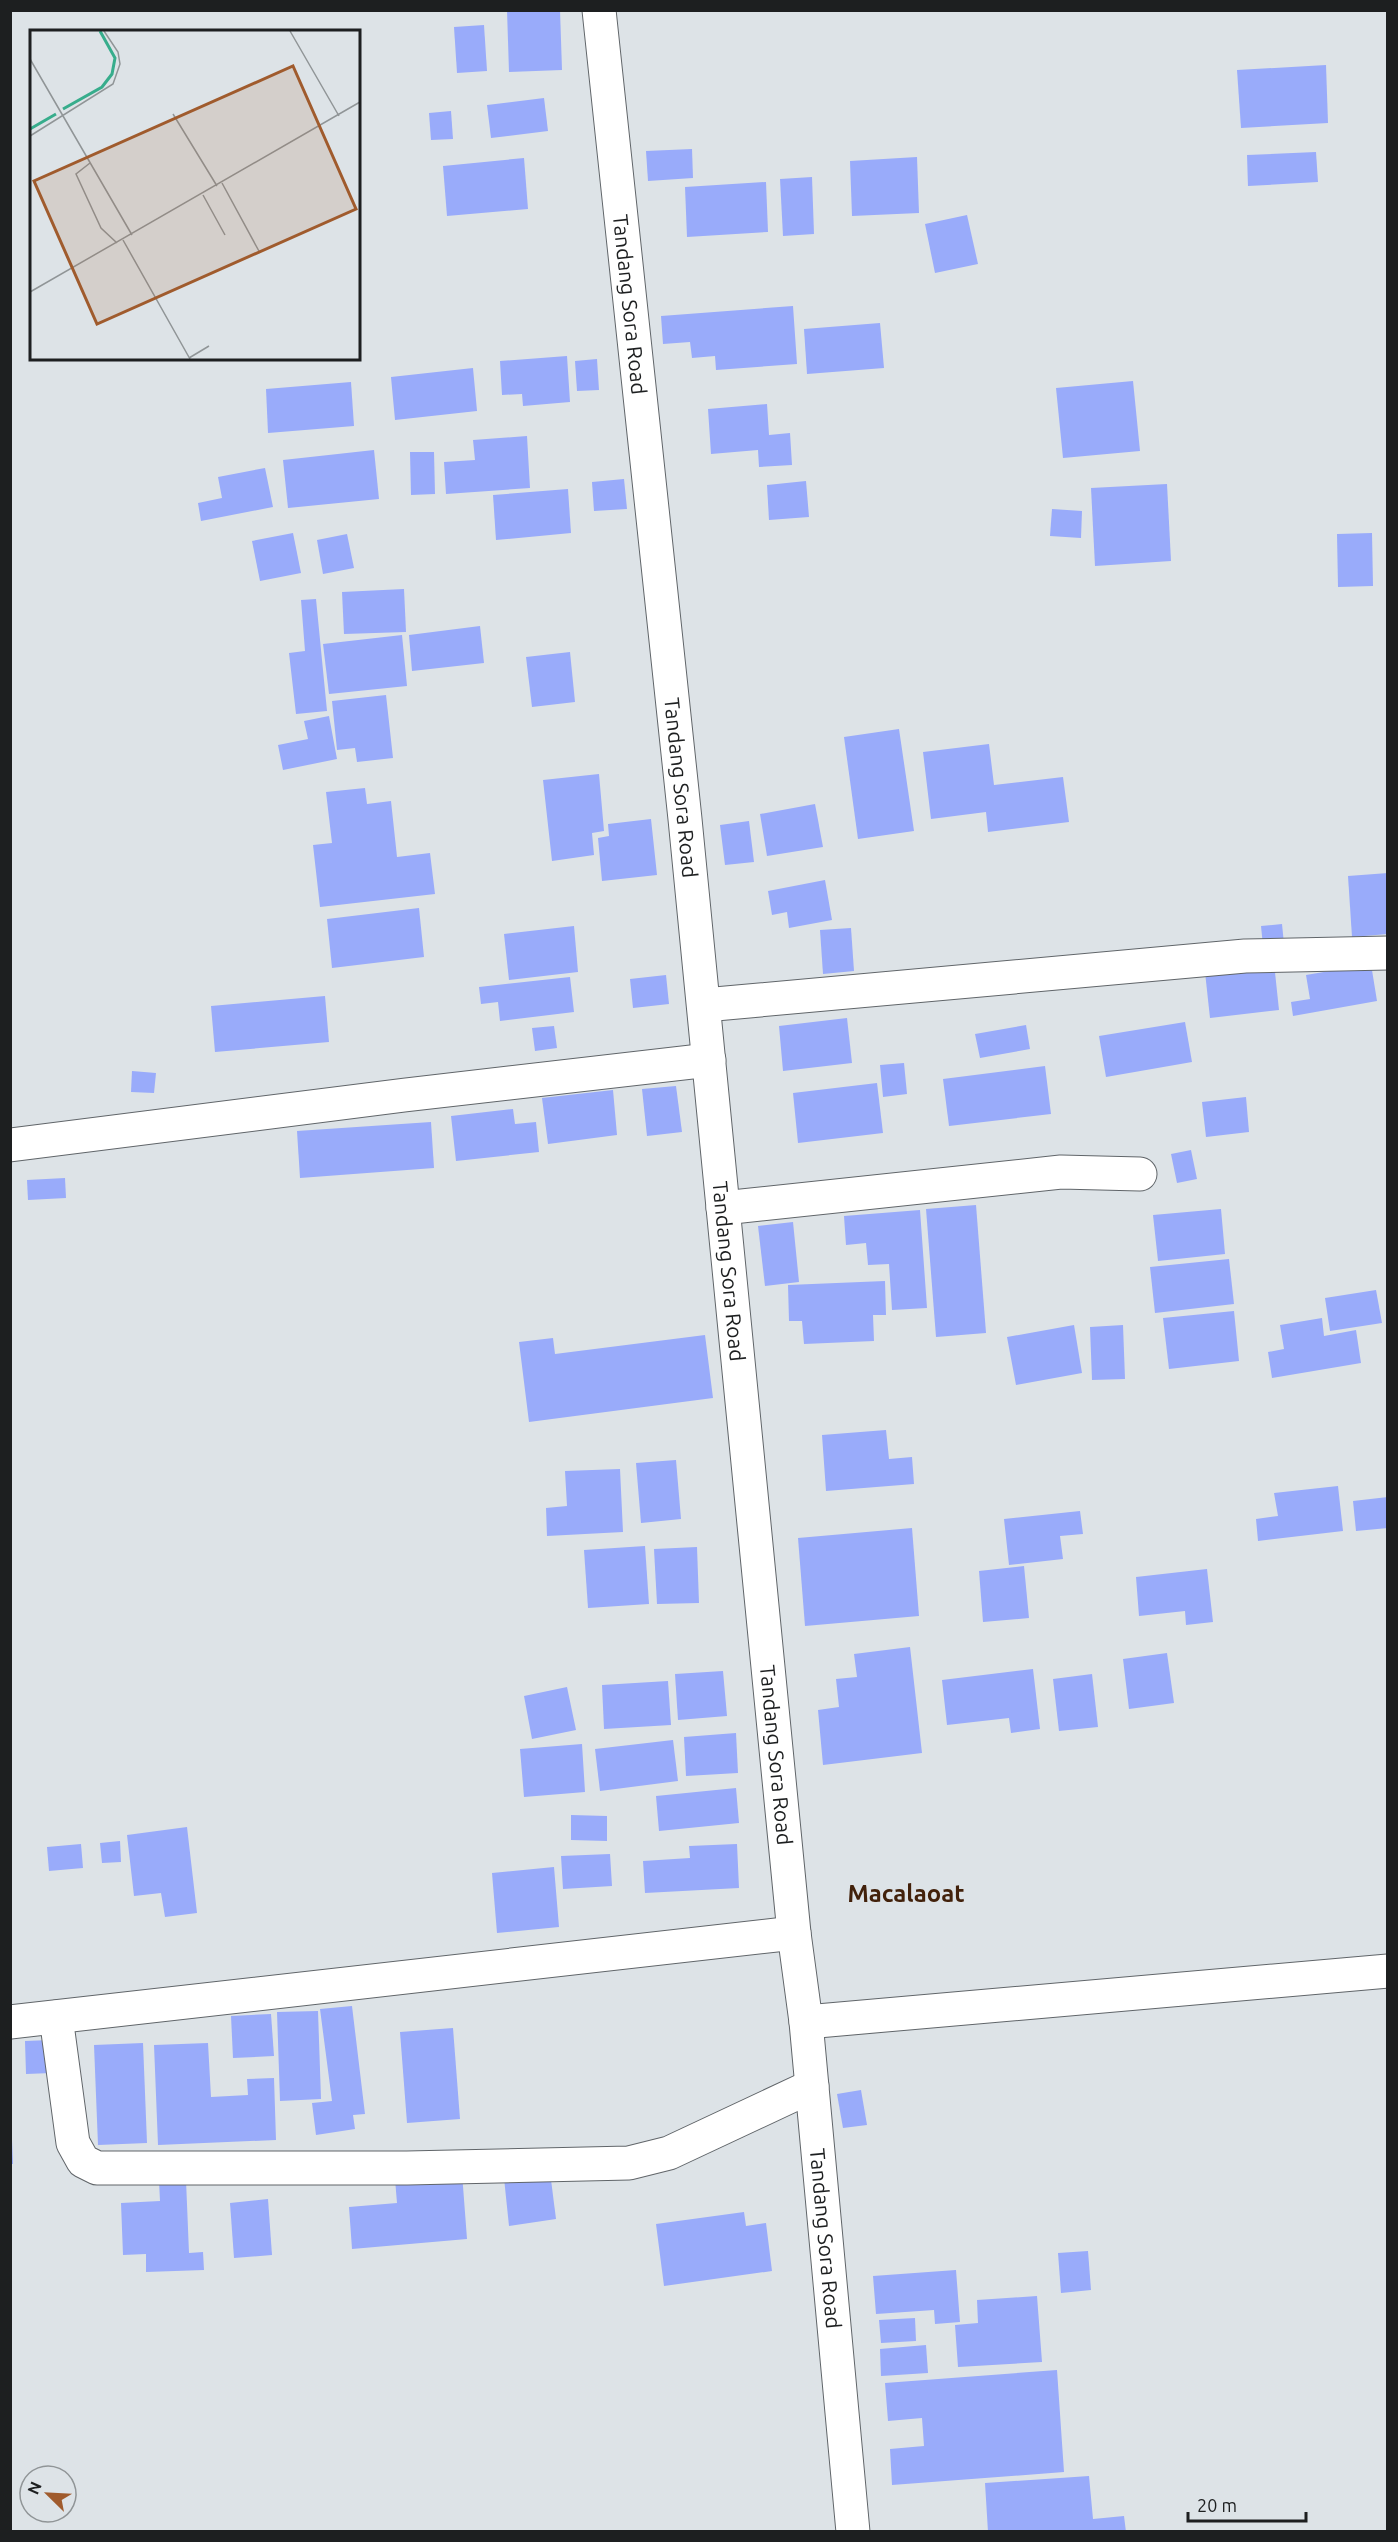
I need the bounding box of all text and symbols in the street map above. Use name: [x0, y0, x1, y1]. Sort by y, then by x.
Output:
inset map: [30, 30, 360, 360]
street label: Tandang Sora Road: [609, 213, 652, 396]
street label: Tandang Sora Road: [660, 696, 703, 879]
street label: Tandang Sora Road: [709, 1180, 750, 1362]
street label: Tandang Sora Road: [756, 1664, 797, 1846]
district label: Macalaoat: [847, 1880, 965, 1907]
street label: Tandang Sora Road: [806, 2147, 846, 2330]
north arrow: [18, 2464, 78, 2524]
text: N: [24, 2479, 45, 2497]
scale bar: [1188, 2485, 1306, 2523]
text: 20 m: [1197, 2495, 1237, 2515]

